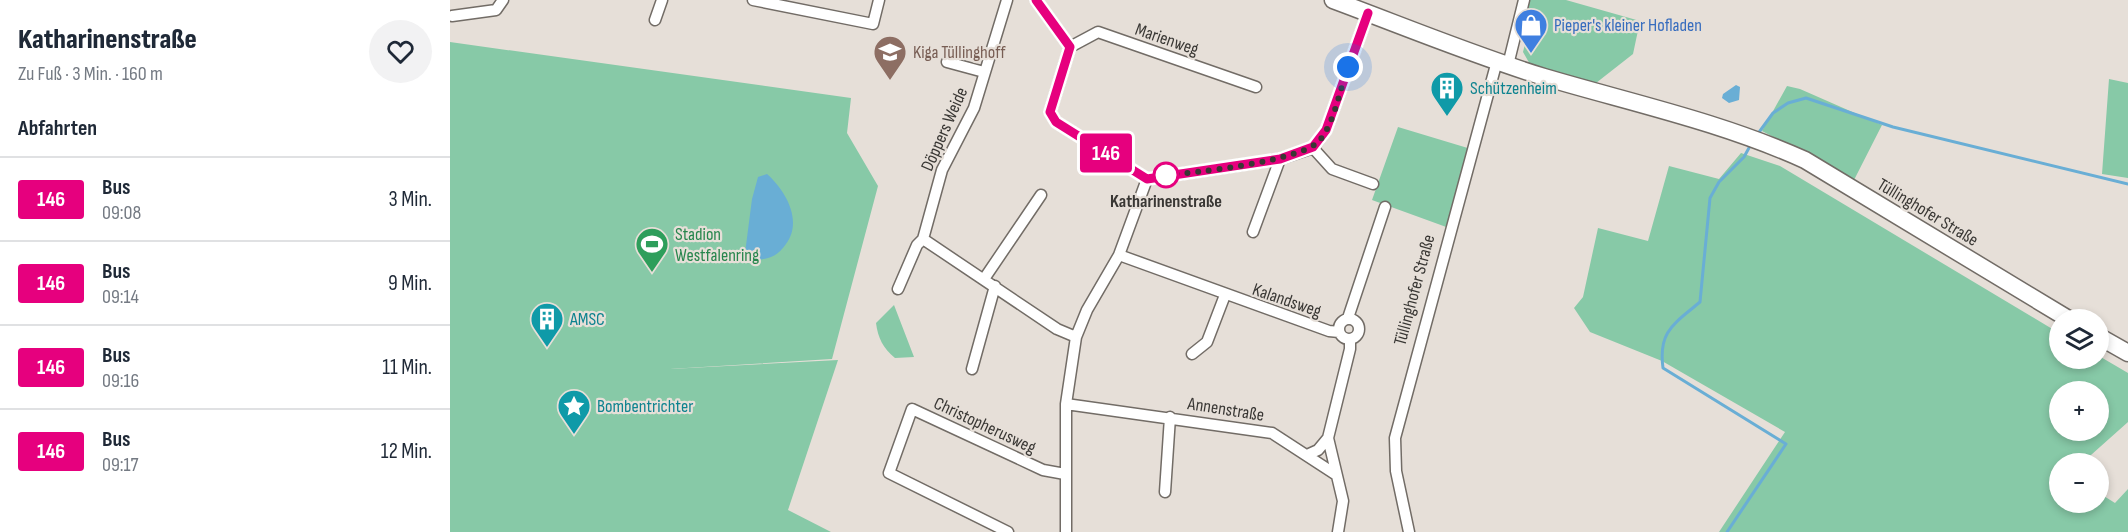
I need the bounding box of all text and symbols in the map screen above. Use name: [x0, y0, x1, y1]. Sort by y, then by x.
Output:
shop icon: Pieper's kleiner Hofladen: [1513, 7, 1549, 54]
place label: Pieper's kleiner Hofladen: [1554, 15, 1702, 36]
street label: Marienweg: [1132, 19, 1201, 60]
button: heart: [369, 20, 432, 83]
text: Katharinenstraße: [18, 23, 197, 56]
school or university icon: Kiga Tüllinghoff: [872, 34, 908, 81]
place label: Kiga Tüllinghoff: [913, 42, 1006, 63]
your location: [1333, 52, 1363, 82]
text: Zu Fuß · 3 Min. · 160 m: [18, 62, 163, 86]
building icon: Schützenheim: [1429, 70, 1465, 117]
place label: Schützenheim: [1470, 78, 1557, 99]
street label: Döppers Weide: [917, 84, 972, 174]
text: Abfahrten: [18, 115, 97, 142]
line badge: 146: [1072, 134, 1140, 172]
text: 146: [1092, 141, 1120, 166]
marker: Katharinenstraße: [1153, 162, 1179, 188]
text: Bus: [102, 174, 131, 201]
street label: Tüllinghofer Straße: [1874, 174, 1982, 251]
text: 3 Min.: [389, 186, 432, 213]
text: 146: [37, 187, 65, 212]
place label: Katharinenstraße: [1110, 191, 1222, 212]
text: 09:08: [102, 201, 141, 225]
place label: Stadion Westfalenring: [675, 224, 759, 266]
sports icon: Stadion Westfalenring: [634, 226, 670, 273]
street label: Tüllinghofer Straße: [1390, 232, 1439, 348]
text: Bus: [102, 258, 131, 285]
text: 9 Min.: [388, 270, 432, 297]
text: 146: [37, 271, 65, 296]
street label: Kalandsweg: [1250, 279, 1324, 322]
text: 09:14: [102, 285, 139, 309]
building icon: AMSC: [529, 301, 565, 348]
place label: AMSC: [569, 309, 605, 330]
map controls: [2049, 309, 2109, 513]
button: layers: [2049, 309, 2109, 369]
text: Bus: [102, 342, 131, 369]
text: 11 Min.: [382, 354, 432, 381]
text: 146: [37, 355, 65, 380]
text: 09:16: [102, 369, 139, 393]
button: +: [2049, 381, 2109, 441]
place icon: Bombentrichter: [556, 388, 592, 435]
street label: Christopherusweg: [930, 393, 1039, 458]
street label: Annenstraße: [1185, 393, 1266, 426]
place label: Bombentrichter: [597, 396, 693, 417]
text: Bus: [102, 426, 131, 453]
text: 12 Min.: [381, 438, 432, 465]
text: 146: [37, 439, 65, 464]
text: 09:17: [102, 453, 139, 477]
button: −: [2049, 453, 2109, 513]

